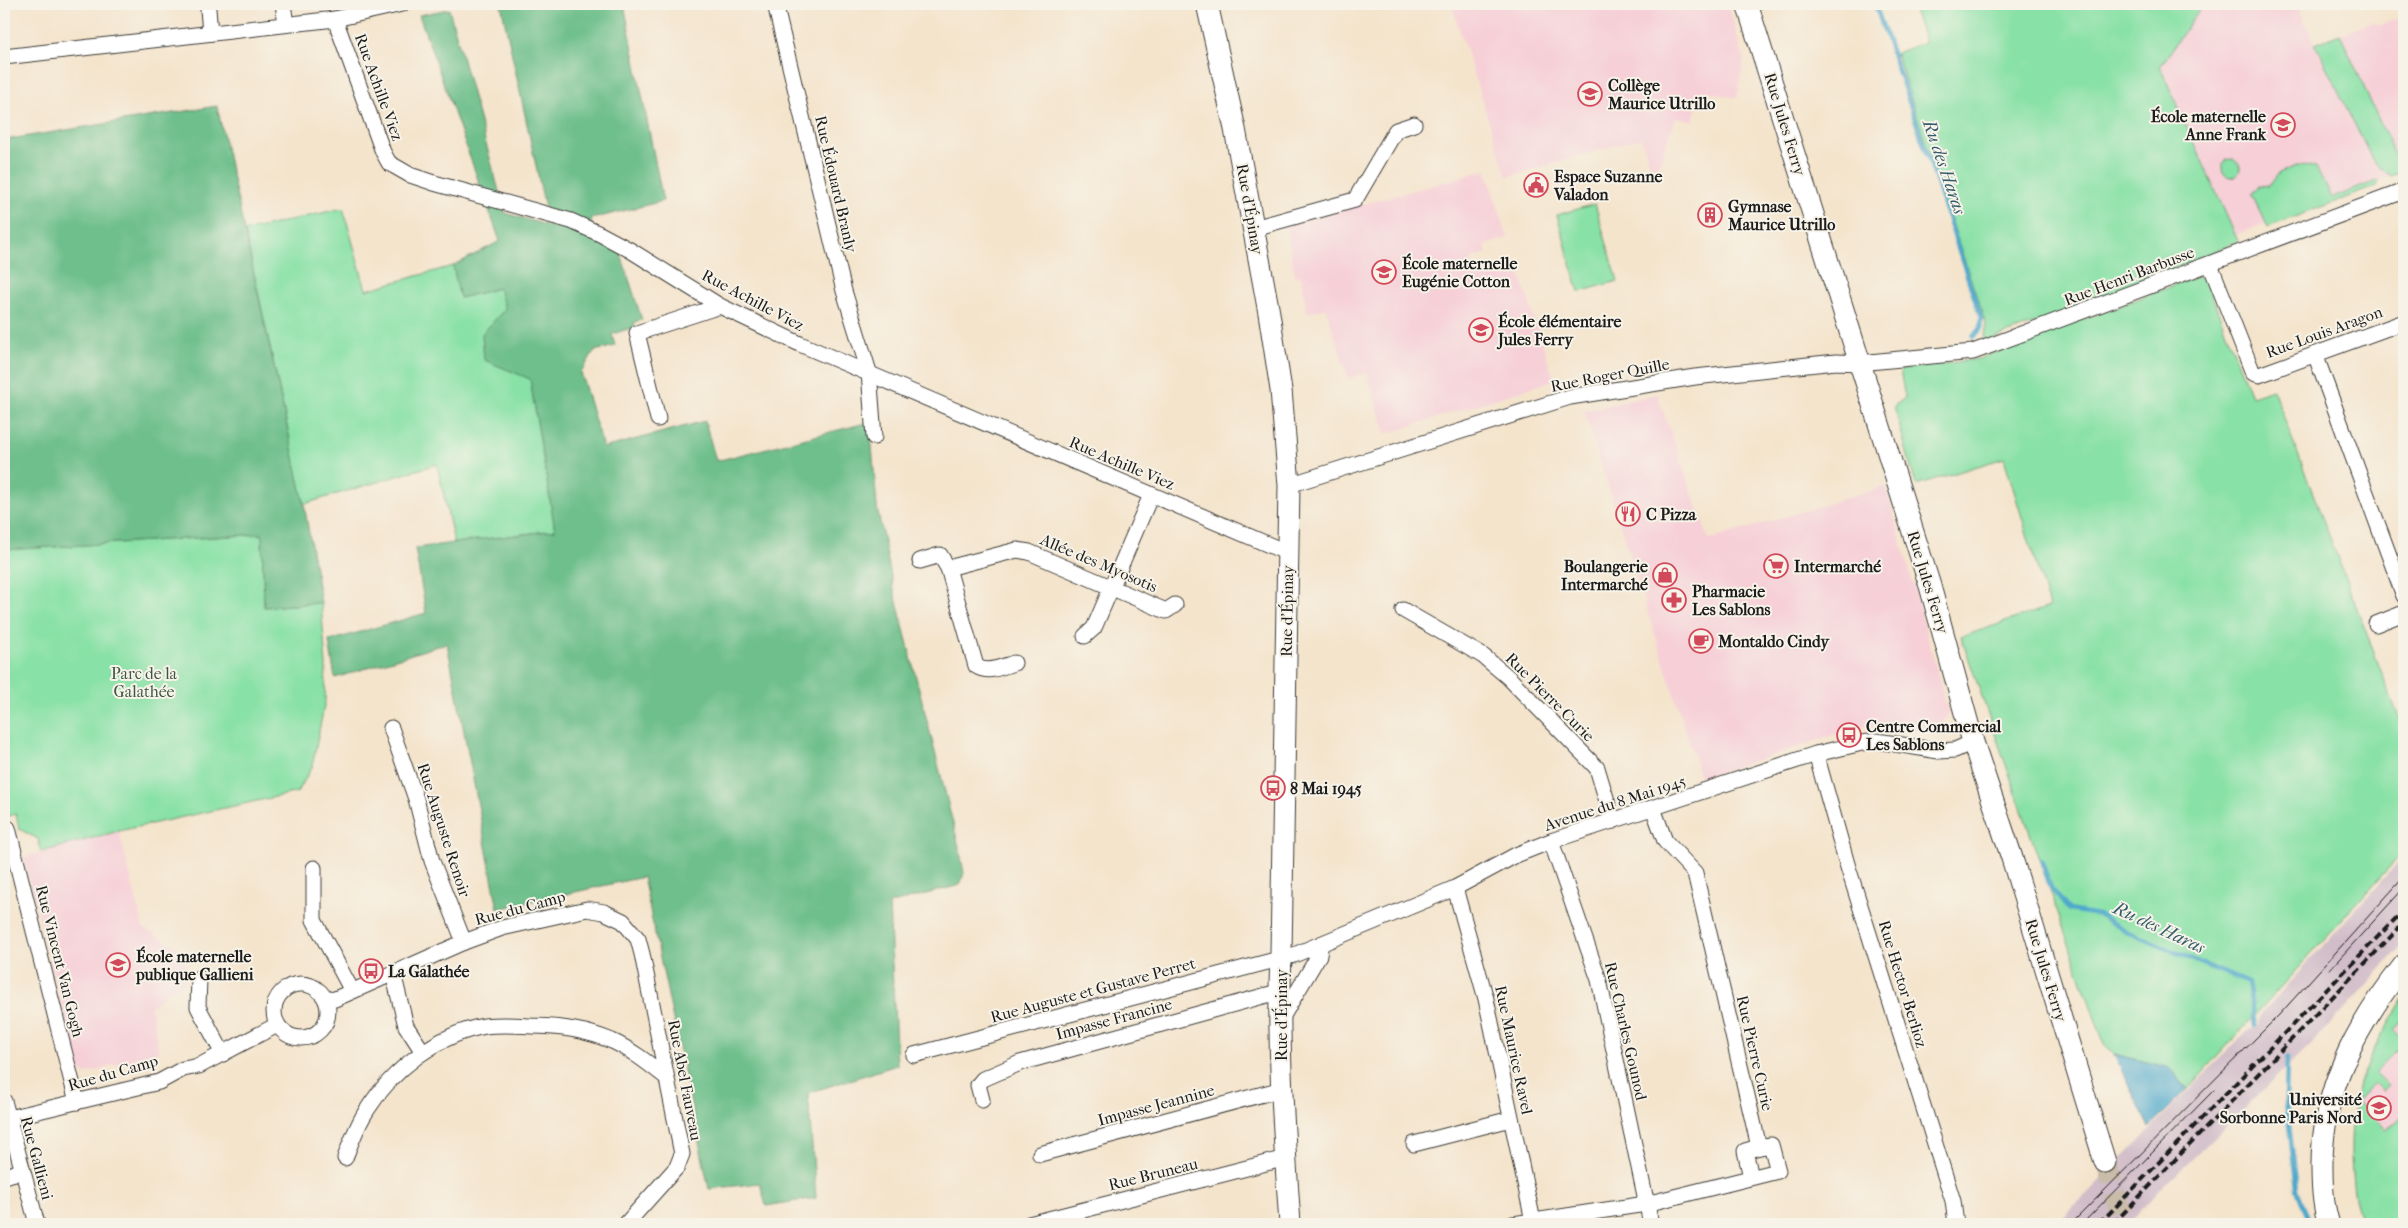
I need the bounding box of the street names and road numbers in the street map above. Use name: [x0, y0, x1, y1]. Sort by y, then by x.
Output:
street label: Rue Achille Viez: [351, 31, 407, 143]
street label: Rue Jules Ferry: [1760, 70, 1810, 178]
street label: Rue Édouard Branly: [811, 114, 862, 255]
street label: Rue d'Épinay: [1233, 162, 1268, 256]
street label: Rue Henri Barbusse: [2061, 242, 2197, 310]
street label: Rue Achille Viez: [699, 265, 807, 335]
street label: Rue Louis Aragon: [2263, 302, 2386, 362]
street label: Rue Roger Quille: [1549, 354, 1671, 396]
street label: Rue Achille Viez: [1066, 432, 1178, 494]
street label: Rue Jules Ferry: [1903, 528, 1953, 636]
street label: Allée des Myosotis: [1037, 529, 1160, 596]
street label: Rue d'Épinay: [1276, 564, 1297, 657]
street label: Rue Pierre Curie: [1502, 649, 1598, 745]
street label: Rue Auguste Renoir: [413, 761, 475, 900]
street label: Avenue du 8 Mai 1945: [1541, 771, 1688, 835]
street label: Rue Vincent Van Gogh: [32, 883, 88, 1039]
street label: Rue du Camp: [473, 887, 568, 929]
street label: Rue Jules Ferry: [2021, 916, 2071, 1024]
street label: Rue Hector Berlioz: [1875, 918, 1931, 1050]
street label: Rue Auguste et Gustave Perret: [988, 953, 1198, 1027]
street label: Rue Charles Gounod: [1601, 960, 1651, 1102]
street label: Rue d'Épinay: [1271, 969, 1291, 1061]
street label: Rue Maurice Ravel: [1491, 984, 1537, 1117]
street label: Rue Pierre Curie: [1732, 993, 1778, 1113]
street label: Impasse Francine: [1054, 994, 1174, 1044]
street label: Rue Abel Fauveau: [664, 1018, 706, 1142]
street label: Rue du Camp: [66, 1051, 161, 1095]
street label: Impasse Jeannine: [1095, 1080, 1217, 1130]
street label: Rue Gallieni: [17, 1114, 57, 1202]
street label: Rue Bruneau: [1106, 1154, 1200, 1194]

